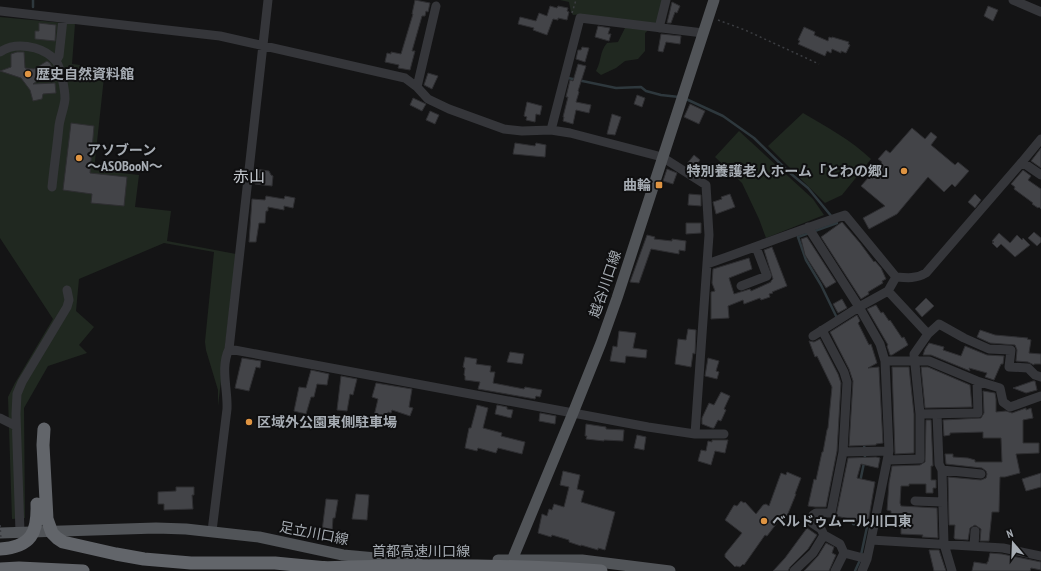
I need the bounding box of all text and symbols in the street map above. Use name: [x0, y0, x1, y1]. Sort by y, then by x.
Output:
place label: 歴史自然資料館: [36, 65, 134, 83]
marker: 歴史自然資料館: [23, 69, 33, 79]
place label: アソブーン ～ASOBooN～: [87, 141, 163, 175]
marker: アソブーン ～ASOBooN～: [74, 153, 84, 163]
place label: 特別養護老人ホーム「とわの郷」: [686, 162, 896, 180]
district label: 赤山: [233, 166, 265, 186]
marker: 特別養護老人ホーム「とわの郷」: [899, 166, 909, 176]
place label: 曲輪: [623, 176, 651, 194]
marker: 曲輪: [654, 180, 664, 190]
street label: 越谷川口線: [585, 248, 625, 320]
place label: 区域外公園東側駐車場: [257, 413, 397, 431]
marker: 区域外公園東側駐車場: [244, 417, 254, 427]
place label: ベルドゥムール川口東: [772, 512, 912, 530]
marker: ベルドゥムール川口東: [759, 516, 769, 526]
street label: 足立川口線: [278, 517, 350, 549]
north arrow: [993, 523, 1033, 563]
text: N: [1005, 526, 1015, 541]
street label: 首都高速川口線: [372, 542, 470, 560]

